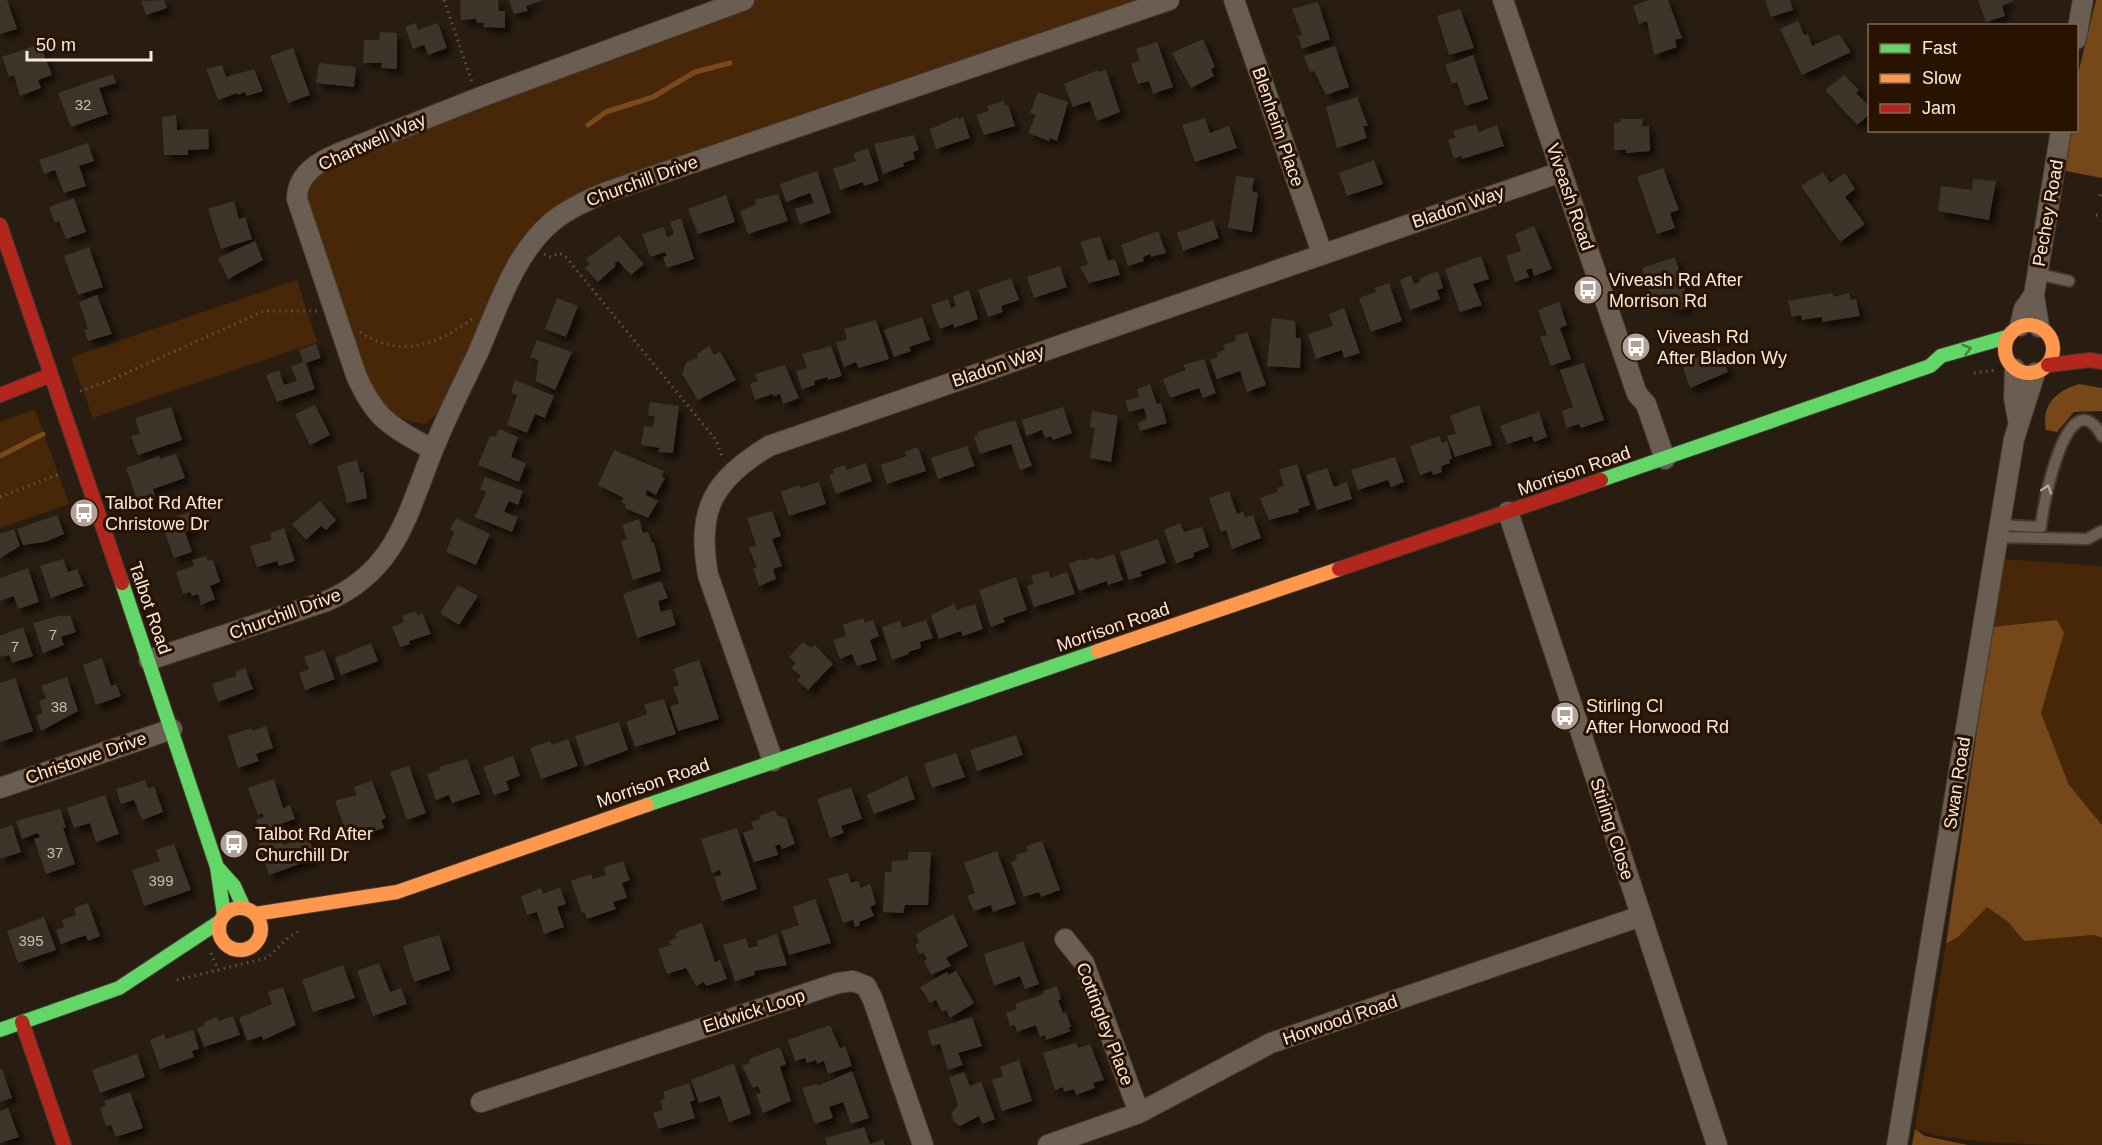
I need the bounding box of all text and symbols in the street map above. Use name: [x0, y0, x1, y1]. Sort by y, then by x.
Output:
scale bar: [27, 24, 152, 62]
legend: [1868, 24, 2078, 132]
text: 50 m: [36, 35, 76, 55]
text: Fast: [1922, 38, 1957, 58]
street label: Blenheim Place: [1248, 65, 1308, 189]
text: Slow: [1922, 68, 1962, 88]
house number: 32: [75, 96, 91, 113]
text: Jam: [1922, 98, 1956, 118]
street label: Chartwell Way: [315, 109, 429, 175]
street label: Viveash Road: [1542, 141, 1598, 253]
street label: Churchill Drive: [584, 152, 700, 210]
street label: Pechey Road: [2029, 158, 2067, 268]
street label: Bladon Way: [1409, 182, 1507, 232]
place label: Viveash Rd After Morrison Rd: [1609, 270, 1743, 311]
bus stop icon: Viveash Rd After Morrison Rd: [1572, 274, 1604, 306]
place label: Viveash Rd After Bladon Wy: [1657, 327, 1787, 368]
bus stop icon: Viveash Rd After Bladon Wy: [1620, 331, 1652, 363]
street label: Bladon Way: [949, 341, 1047, 391]
one-way arrow: [1961, 344, 1972, 356]
street label: Morrison Road: [1515, 442, 1633, 500]
one-way arrow: [2040, 484, 2052, 495]
place label: Talbot Rd After Christowe Dr: [105, 493, 223, 534]
bus stop icon: Talbot Rd After Christowe Dr: [68, 497, 100, 529]
street label: Talbot Road: [125, 559, 175, 657]
street label: Churchill Drive: [227, 585, 343, 643]
street label: Morrison Road: [1054, 598, 1172, 656]
house number: 7: [49, 626, 57, 643]
house number: 7: [11, 638, 19, 655]
place label: Stirling Cl After Horwood Rd: [1586, 696, 1729, 737]
house number: 38: [51, 698, 67, 715]
bus stop icon: Stirling Cl After Horwood Rd: [1549, 700, 1581, 732]
street label: Christowe Drive: [23, 728, 149, 788]
street label: Swan Road: [1940, 735, 1974, 831]
street label: Morrison Road: [594, 754, 712, 812]
street label: Stirling Close: [1586, 775, 1638, 883]
place label: Talbot Rd After Churchill Dr: [255, 824, 373, 865]
bus stop icon: Talbot Rd After Churchill Dr: [218, 828, 250, 860]
house number: 37: [47, 844, 63, 861]
house number: 399: [148, 872, 174, 889]
house number: 395: [18, 932, 44, 949]
street label: Cottingley Place: [1072, 960, 1138, 1088]
street label: Eldwick Loop: [700, 985, 808, 1037]
street label: Horwood Road: [1280, 991, 1400, 1049]

